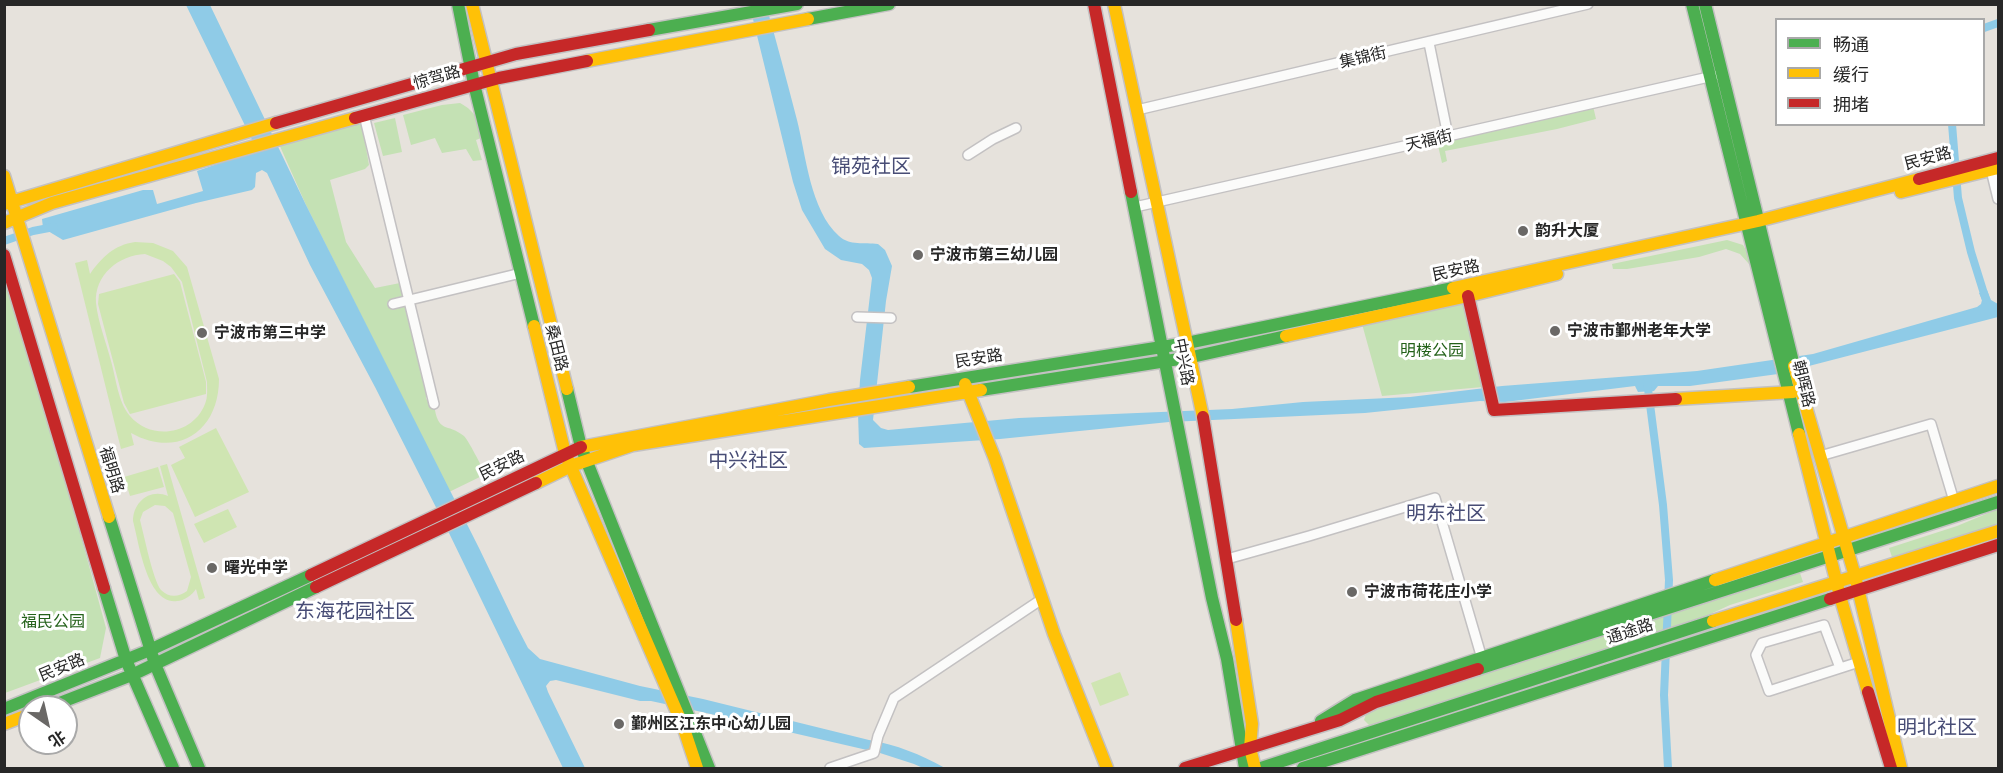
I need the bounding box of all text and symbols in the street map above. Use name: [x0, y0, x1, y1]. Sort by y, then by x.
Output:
legend: [1775, 18, 1985, 126]
text: 畅通: [1833, 34, 1869, 56]
street label: 集锦街: [1337, 43, 1389, 73]
street label: 惊驾路: [411, 62, 463, 94]
text: 缓行: [1833, 64, 1869, 86]
text: 拥堵: [1833, 94, 1869, 116]
street label: 天福街: [1403, 126, 1455, 156]
street label: 民安路: [1902, 144, 1954, 174]
district label: 锦苑社区: [831, 155, 911, 179]
place label: 韵升大厦: [1535, 221, 1599, 241]
marker: 韵升大厦: [1516, 224, 1530, 238]
place label: 宁波市第三幼儿园: [930, 245, 1058, 265]
marker: 宁波市第三幼儿园: [911, 248, 925, 262]
street label: 民安路: [1431, 257, 1481, 285]
place label: 宁波市鄞州老年大学: [1567, 321, 1711, 341]
street label: 桑田路: [541, 322, 571, 374]
place label: 宁波市第三中学: [214, 323, 326, 343]
marker: 宁波市鄞州老年大学: [1548, 324, 1562, 338]
marker: 宁波市第三中学: [195, 326, 209, 340]
street label: 中兴路: [1169, 337, 1197, 387]
park label: 明楼公园: [1400, 341, 1464, 361]
street label: 民安路: [954, 346, 1004, 372]
street label: 朝晖路: [1788, 358, 1818, 410]
street label: 福明路: [95, 444, 127, 496]
street label: 民安路: [476, 447, 528, 485]
district label: 中兴社区: [708, 449, 788, 473]
district label: 明东社区: [1406, 502, 1486, 526]
place label: 曙光中学: [224, 558, 288, 578]
marker: 曙光中学: [205, 561, 219, 575]
place label: 宁波市荷花庄小学: [1364, 582, 1492, 602]
marker: 宁波市荷花庄小学: [1345, 585, 1359, 599]
district label: 东海花园社区: [295, 600, 415, 624]
park label: 福民公园: [21, 612, 85, 632]
street label: 通途路: [1604, 615, 1656, 649]
street label: 民安路: [36, 650, 88, 686]
north arrow: [18, 695, 78, 755]
place label: 鄞州区江东中心幼儿园: [631, 714, 791, 734]
district label: 明北社区: [1897, 716, 1977, 740]
marker: 鄞州区江东中心幼儿园: [612, 717, 626, 731]
text: 北: [45, 726, 69, 751]

